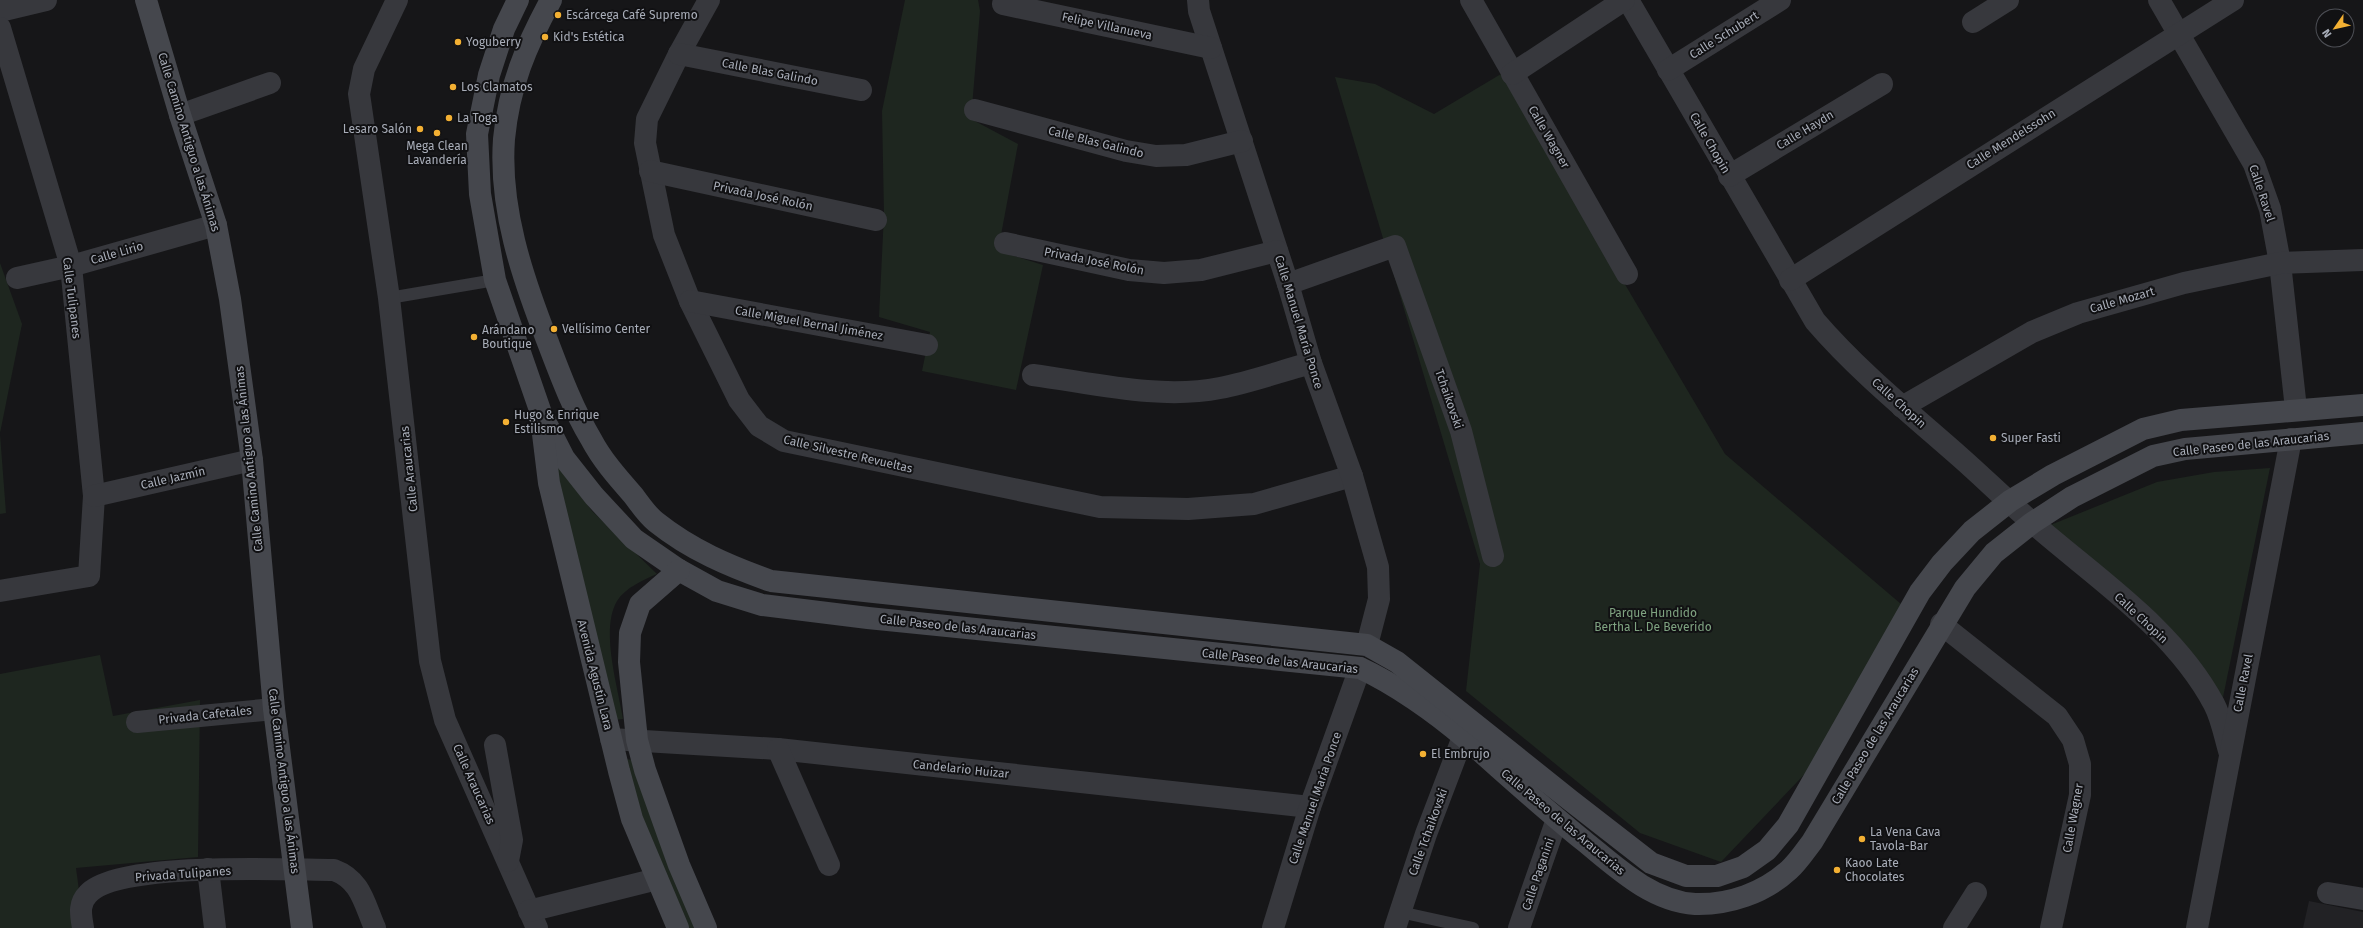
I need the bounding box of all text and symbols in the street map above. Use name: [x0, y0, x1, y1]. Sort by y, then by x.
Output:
place label: Escárcega Café Supremo: [566, 8, 698, 22]
street label: Calle Schubert: [1687, 8, 1762, 62]
north arrow: [2315, 8, 2355, 48]
marker: Escárcega Café Supremo: [553, 10, 563, 20]
street label: Felipe Villanueva: [1061, 10, 1153, 42]
text: N: [2320, 27, 2335, 40]
place label: Kid's Estética: [553, 30, 624, 44]
marker: Kid's Estética: [540, 32, 550, 42]
place label: Yoguberry: [466, 35, 521, 49]
marker: Yoguberry: [453, 37, 463, 47]
street label: Calle Camino Antiguo a las Ánimas: [155, 50, 224, 234]
street label: Calle Blas Galindo: [721, 56, 819, 88]
place label: Los Clamatos: [461, 80, 533, 94]
marker: Los Clamatos: [448, 82, 458, 92]
street label: Calle Wagner: [1525, 103, 1573, 171]
street label: Calle Mendelssohn: [1964, 106, 2058, 172]
street label: Calle Haydn: [1774, 107, 1836, 153]
street label: Calle Chopin: [1687, 110, 1733, 176]
place label: La Toga: [457, 111, 498, 125]
marker: La Toga: [444, 113, 454, 123]
place label: Lesaro Salón: [343, 122, 412, 136]
street label: Calle Blas Galindo: [1047, 123, 1145, 161]
marker: Lesaro Salón: [415, 124, 425, 134]
marker: Mega Clean Lavandería: [432, 128, 442, 138]
place label: Mega Clean Lavandería: [406, 139, 468, 167]
street label: Calle Ravel: [2246, 163, 2278, 224]
street label: Privada José Rolón: [712, 179, 814, 213]
street label: Calle Lirio: [89, 239, 145, 267]
street label: Privada José Rolón: [1043, 244, 1145, 278]
street label: Calle Manuel María Ponce: [1272, 253, 1326, 391]
street label: Calle Tulipanes: [60, 256, 84, 340]
street label: Calle Mozart: [2088, 284, 2157, 316]
street label: Calle Miguel Bernal Jiménez: [734, 303, 884, 343]
place label: Vellísimo Center: [562, 322, 651, 336]
place label: Arándano Boutique: [482, 323, 534, 351]
marker: Vellísimo Center: [549, 324, 559, 334]
marker: Arándano Boutique: [469, 332, 479, 342]
street label: Calle Camino Antiguo a las Ánimas: [231, 365, 266, 553]
street label: Tchaikovski: [1432, 367, 1466, 431]
street label: Calle Chopin: [1869, 375, 1929, 431]
place label: Hugo & Enrique Estilismo: [514, 408, 599, 436]
marker: Hugo & Enrique Estilismo: [501, 417, 511, 427]
street label: Calle Araucarias: [397, 425, 420, 513]
street label: Calle Paseo de las Araucarias: [2172, 429, 2330, 459]
place label: Super Fasti: [2001, 431, 2061, 445]
street label: Calle Silvestre Revueltas: [782, 432, 914, 476]
marker: Super Fasti: [1988, 433, 1998, 443]
street label: Calle Jazmín: [139, 464, 207, 492]
street label: Calle Chopin: [2111, 590, 2171, 646]
park label: Parque Hundido Bertha L. De Beverido: [1594, 606, 1712, 634]
street label: Calle Paseo de las Araucarias: [879, 612, 1037, 642]
street label: Avenida Agustín Lara: [575, 618, 615, 732]
street label: Calle Paseo de las Araucarias: [1201, 646, 1359, 676]
street label: Calle Ravel: [2230, 652, 2256, 713]
street label: Calle Paseo de las Araucarias: [1829, 665, 1922, 807]
street label: Calle Camino Antiguo a las Ánimas: [266, 687, 303, 875]
street label: Privada Cafetales: [158, 703, 253, 727]
street label: Calle Manuel María Ponce: [1286, 730, 1344, 866]
street label: Calle Araucarias: [450, 742, 498, 827]
place label: El Embrujo: [1431, 747, 1490, 761]
marker: El Embrujo: [1418, 749, 1428, 759]
street label: Candelario Huizar: [912, 757, 1010, 781]
street label: Calle Paseo de las Araucarias: [1498, 766, 1628, 878]
street label: Calle Wagner: [2060, 782, 2086, 854]
street label: Calle Tchaikovski: [1406, 786, 1450, 878]
place label: La Vena Cava Tavola-Bar: [1870, 825, 1940, 853]
marker: La Vena Cava Tavola-Bar: [1857, 834, 1867, 844]
street label: Calle Paganini: [1519, 836, 1557, 912]
place label: Kaoo Late Chocolates: [1845, 856, 1905, 884]
street label: Privada Tulipanes: [135, 864, 232, 884]
marker: Kaoo Late Chocolates: [1832, 865, 1842, 875]

